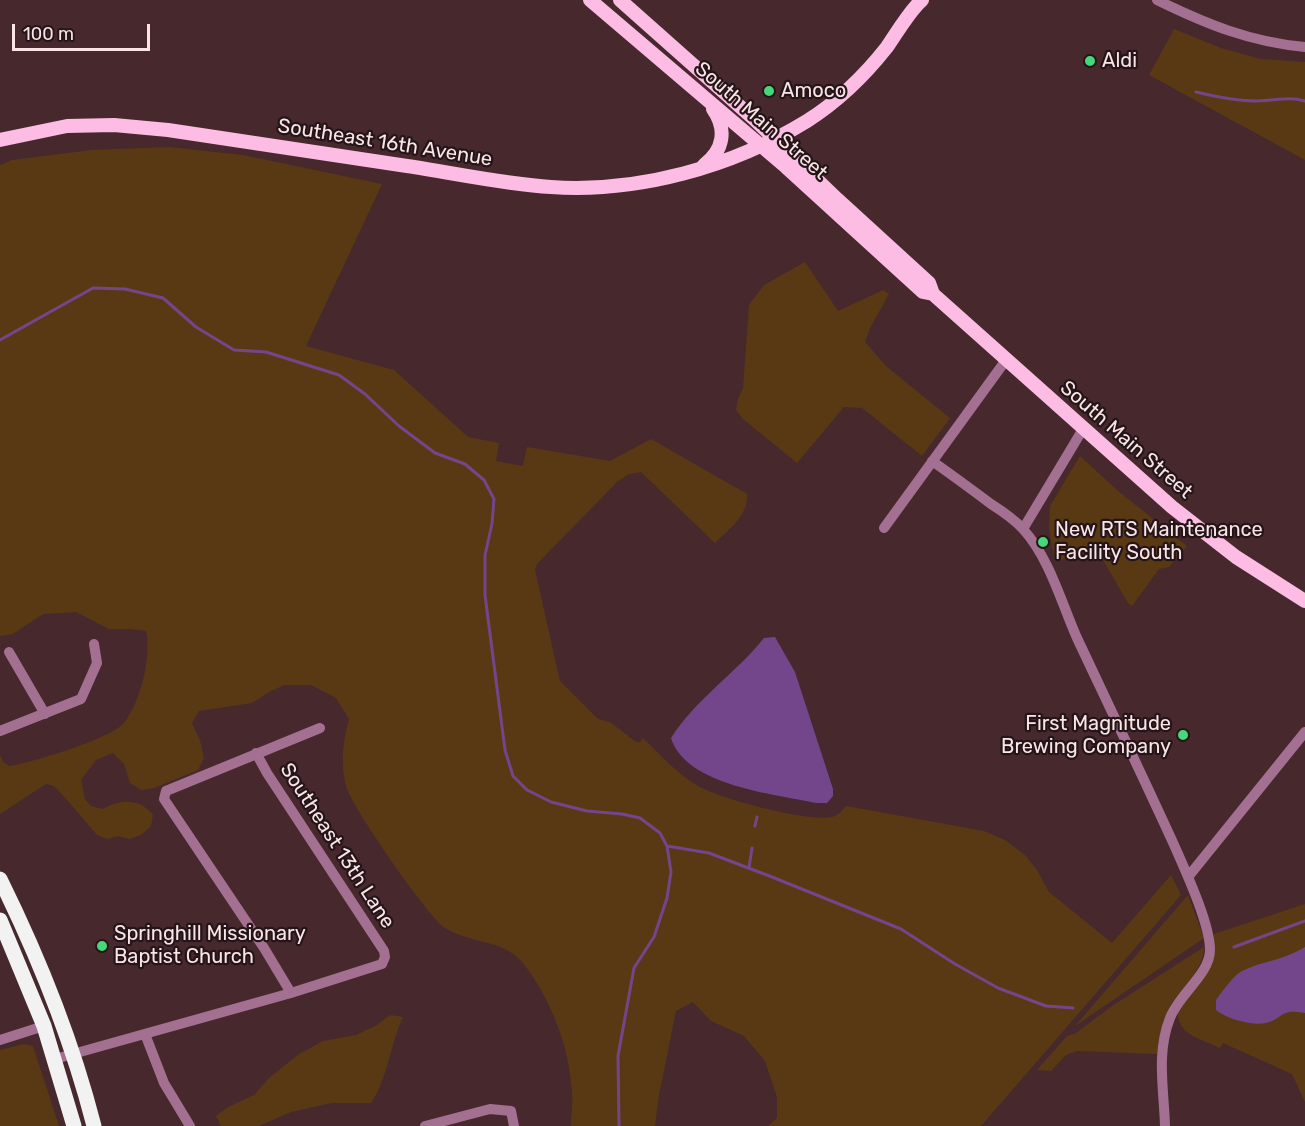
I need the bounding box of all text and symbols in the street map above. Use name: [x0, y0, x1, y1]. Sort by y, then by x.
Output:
scale bar: [15, 12, 153, 50]
text: 100 m: [23, 23, 74, 45]
place label: Aldi: [1102, 49, 1137, 73]
marker: Aldi: [1083, 54, 1097, 68]
street label: South Main Street: [690, 57, 832, 185]
place label: Amoco: [781, 79, 846, 103]
marker: Amoco: [762, 84, 776, 98]
street label: Southeast 16th Avenue: [276, 114, 494, 172]
street label: South Main Street: [1055, 376, 1197, 504]
place label: New RTS Maintenance Facility South: [1055, 518, 1263, 565]
marker: New RTS Maintenance Facility South: [1036, 535, 1050, 549]
place label: First Magnitude Brewing Company: [1001, 712, 1171, 759]
marker: First Magnitude Brewing Company: [1176, 728, 1190, 742]
street label: Southeast 13th Lane: [275, 759, 399, 933]
place label: Springhill Missionary Baptist Church: [114, 922, 306, 969]
marker: Springhill Missionary Baptist Church: [95, 939, 109, 953]

